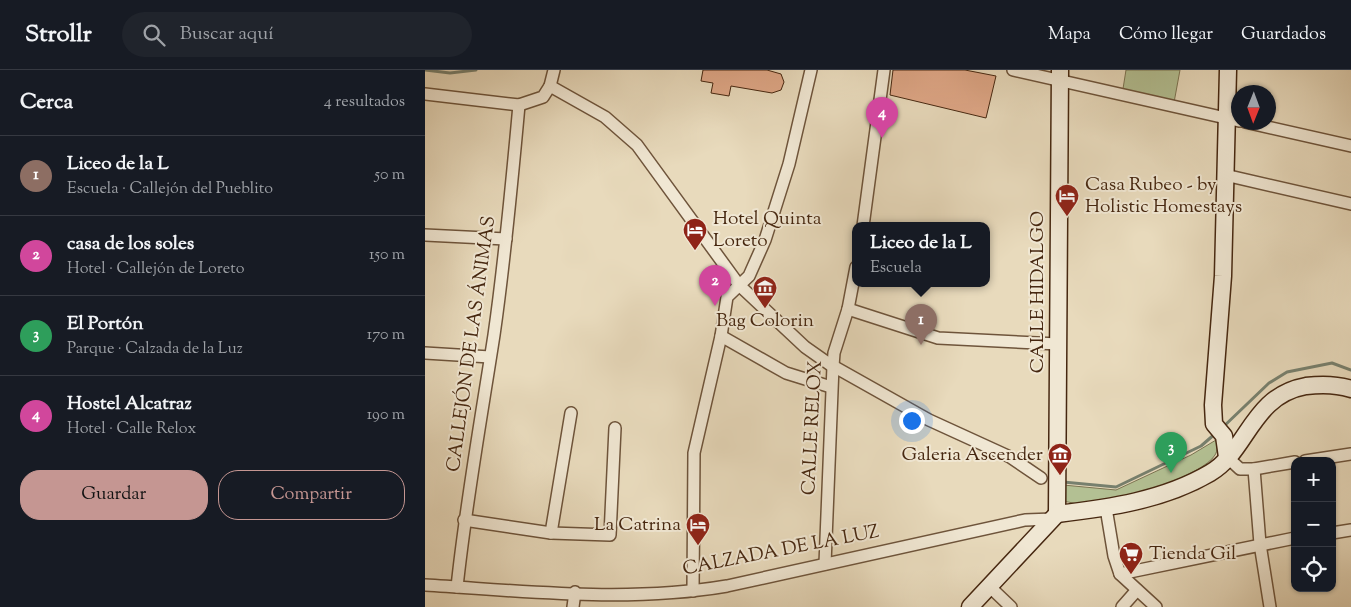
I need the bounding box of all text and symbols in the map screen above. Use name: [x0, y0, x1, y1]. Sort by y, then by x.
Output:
search box: [122, 12, 472, 57]
text: Strollr: [25, 18, 92, 52]
icon: search: [140, 21, 168, 49]
text: Buscar aquí: [180, 21, 274, 48]
text: Mapa: [1048, 22, 1091, 48]
text: Cómo llegar: [1119, 22, 1213, 48]
text: Guardados: [1241, 22, 1326, 48]
north arrow: [1231, 85, 1276, 130]
text: Cerca: [20, 88, 73, 118]
text: 4 resultados: [324, 91, 405, 114]
pin: 4: [866, 97, 898, 138]
text: Liceo de la L: [67, 151, 169, 178]
text: 1: [33, 164, 39, 187]
text: 50 m: [374, 164, 405, 187]
place label: Casa Rubeo - by Holistic Homestays: [1085, 172, 1242, 221]
text: Escuela · Callejón del Pueblito: [67, 178, 273, 201]
hotel icon: Casa Rubeo - by Holistic Homestays: [1054, 183, 1080, 217]
place label: Hotel Quinta Loreto: [713, 206, 822, 255]
street label: CALLE HIDALGO: [1025, 211, 1052, 373]
street label: CALLEJÓN DE LAS ÁNIMAS: [441, 214, 503, 474]
hotel icon: Hotel Quinta Loreto: [682, 217, 708, 251]
popup: [852, 222, 990, 287]
text: Liceo de la L: [870, 230, 972, 257]
text: casa de los soles: [67, 231, 194, 258]
text: 2: [32, 244, 40, 267]
text: 150 m: [369, 244, 405, 267]
text: Escuela: [870, 257, 922, 280]
text: Hotel · Callejón de Loreto: [67, 258, 244, 281]
pin: 2: [699, 265, 731, 306]
museum icon: Bag Colorin: [752, 275, 778, 309]
pin: 1: [905, 304, 937, 345]
place label: Bag Colorin: [716, 308, 814, 335]
text: El Portón: [67, 311, 143, 338]
text: 3: [33, 324, 39, 347]
text: 170 m: [367, 324, 405, 347]
text: Parque · Calzada de la Luz: [67, 338, 243, 361]
street label: CALLE RELOX: [796, 360, 830, 496]
text: Hostel Alcatraz: [67, 391, 192, 418]
text: 4: [32, 404, 40, 427]
text: 190 m: [367, 404, 405, 427]
your location: [899, 408, 925, 434]
text: Hotel · Calle Relox: [67, 418, 196, 441]
pin: 3: [1155, 432, 1187, 473]
place label: Galeria Ascender: [902, 442, 1043, 469]
museum icon: Galeria Ascender: [1047, 442, 1073, 476]
map controls: [1291, 457, 1336, 592]
button: +: [1291, 457, 1336, 502]
button: Guardar: [20, 470, 208, 520]
button: Compartir: [218, 470, 405, 520]
button: −: [1291, 502, 1336, 547]
place label: La Catrina: [594, 512, 681, 539]
hotel icon: La Catrina: [685, 512, 711, 546]
street label: CALZADA DE LA LUZ: [680, 519, 882, 583]
supermarket icon: Tienda Gil: [1118, 541, 1144, 575]
place label: Tienda Gil: [1149, 541, 1236, 568]
button: locate: [1291, 547, 1336, 592]

